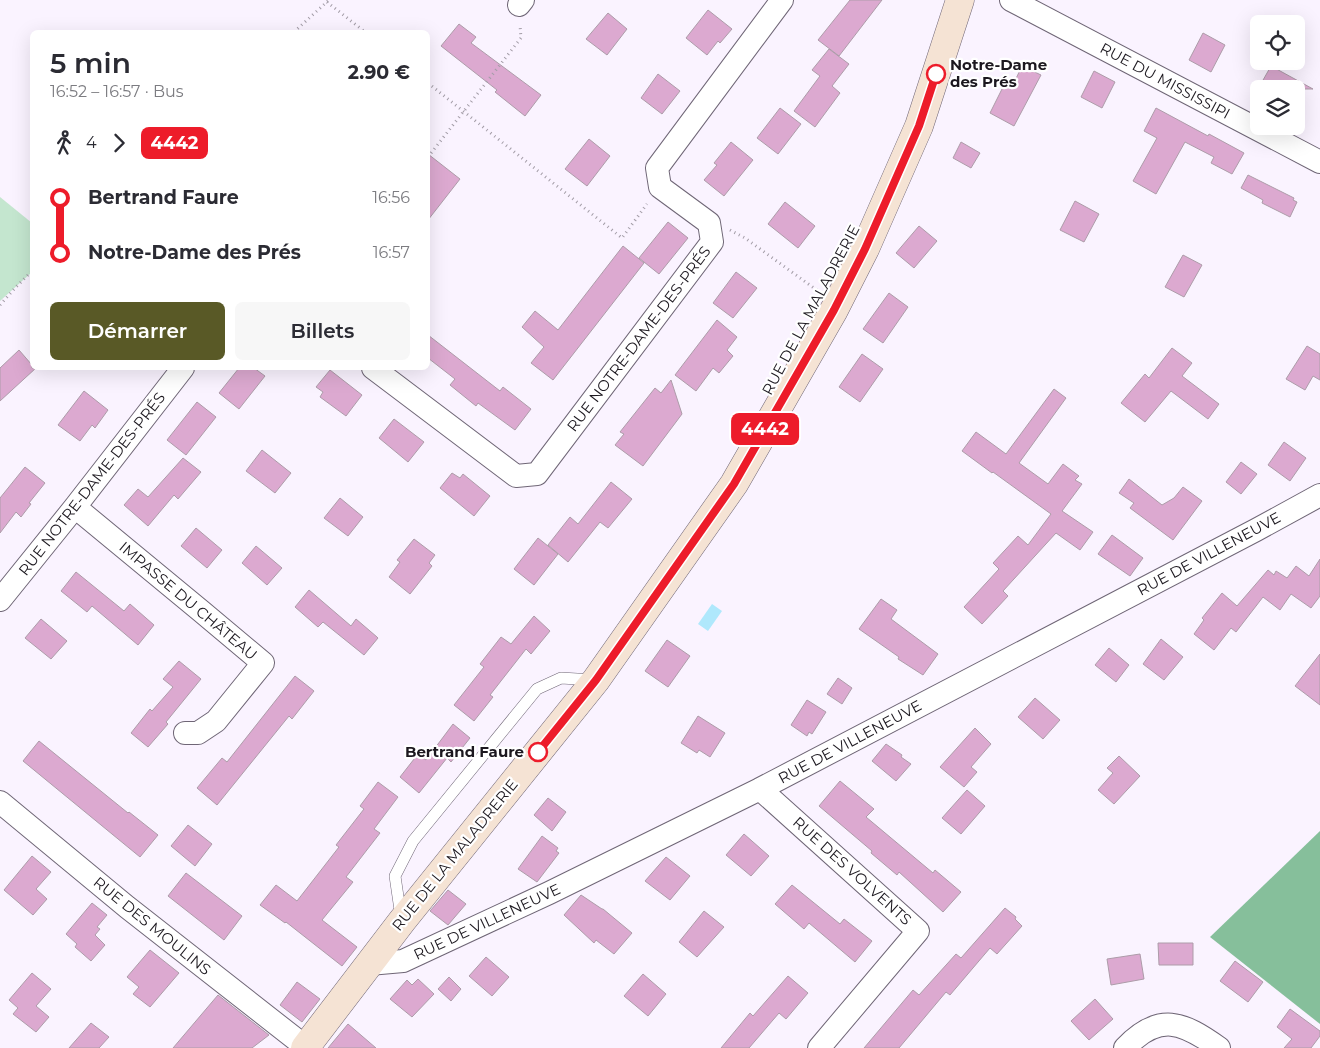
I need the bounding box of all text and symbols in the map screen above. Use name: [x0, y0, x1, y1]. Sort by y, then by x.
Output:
map controls: [1250, 15, 1305, 135]
button: locate: [1250, 15, 1305, 70]
street label: RUE DU MISSISSIPI: [1097, 38, 1234, 123]
text: 5 min: [50, 46, 131, 80]
place label: Notre-Dame des Prés: [950, 55, 1047, 91]
text: 2.90 €: [348, 61, 410, 84]
marker: Notre-Dame des Prés: [926, 64, 946, 84]
button: layers: [1250, 80, 1305, 135]
text: 16:52 – 16:57 · Bus: [50, 82, 184, 101]
icon: walk: [50, 129, 78, 157]
icon: forward: [105, 129, 133, 157]
text: 4442: [151, 132, 198, 154]
text: 4: [86, 133, 97, 152]
text: Bertrand Faure: [88, 186, 239, 209]
text: 16:56: [372, 188, 410, 207]
street label: RUE DE LA MALADRERIE: [758, 221, 864, 398]
text: Notre-Dame des Prés: [88, 241, 301, 264]
street label: RUE NOTRE-DAME-DES-PRÉS: [563, 242, 715, 435]
text: 16:57: [373, 243, 410, 262]
button: Démarrer: [50, 302, 225, 360]
button: Billets: [235, 302, 410, 360]
street label: RUE NOTRE-DAME-DES-PRÉS: [14, 388, 169, 579]
line badge: 4442: [730, 413, 800, 445]
text: 4442: [741, 418, 789, 440]
street label: RUE DE VILLENEUVE: [1134, 508, 1284, 599]
street label: IMPASSE DU CHÂTEAU: [115, 537, 261, 664]
street label: RUE DE VILLENEUVE: [775, 696, 925, 787]
place label: Bertrand Faure: [405, 742, 524, 761]
marker: Bertrand Faure: [528, 742, 548, 762]
street label: RUE DE LA MALADRERIE: [387, 775, 522, 934]
street label: RUE DES VOLVENTS: [789, 812, 916, 929]
street label: RUE DES MOULINS: [90, 872, 215, 979]
street label: RUE DE VILLENEUVE: [410, 879, 563, 964]

